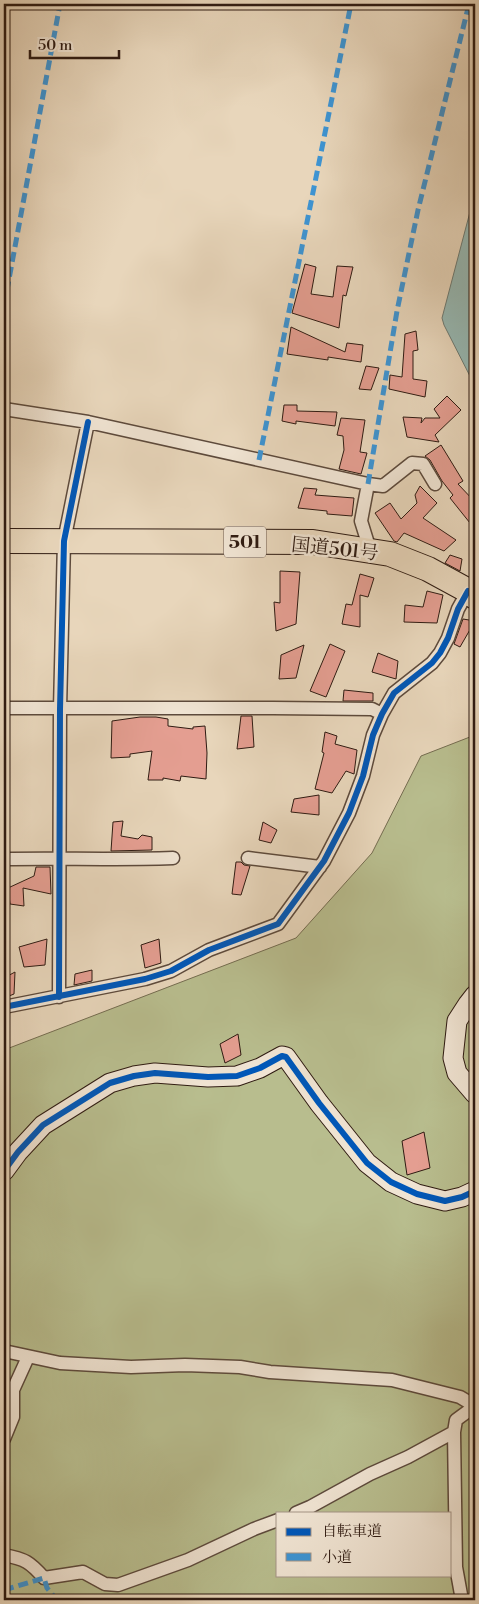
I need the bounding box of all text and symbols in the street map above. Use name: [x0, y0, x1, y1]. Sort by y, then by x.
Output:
scale bar: [30, 28, 119, 60]
text: 50 m: [38, 36, 72, 55]
road number: 501: [224, 526, 266, 558]
street label: 国道501号: [290, 532, 380, 566]
legend: [276, 1512, 452, 1576]
text: 自転車道: [322, 1522, 382, 1541]
text: 小道: [322, 1548, 352, 1567]

